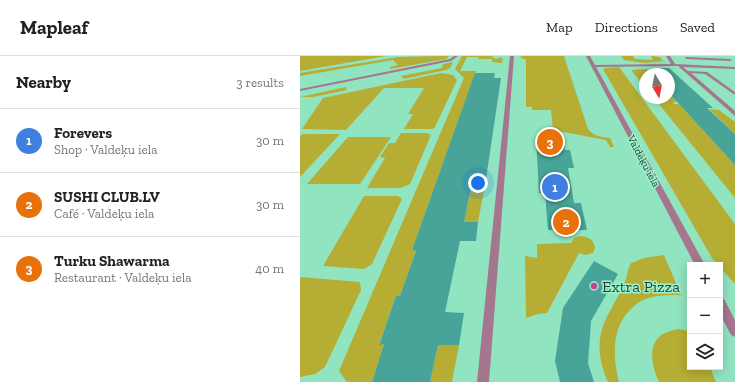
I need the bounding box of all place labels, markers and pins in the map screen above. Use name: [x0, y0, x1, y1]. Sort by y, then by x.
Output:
pin: 3: [537, 127, 563, 157]
pin: 1: [542, 172, 568, 202]
pin: 2: [553, 207, 579, 237]
place label: Extra Pizza: [602, 277, 680, 296]
marker: Extra Pizza: [589, 281, 599, 291]

